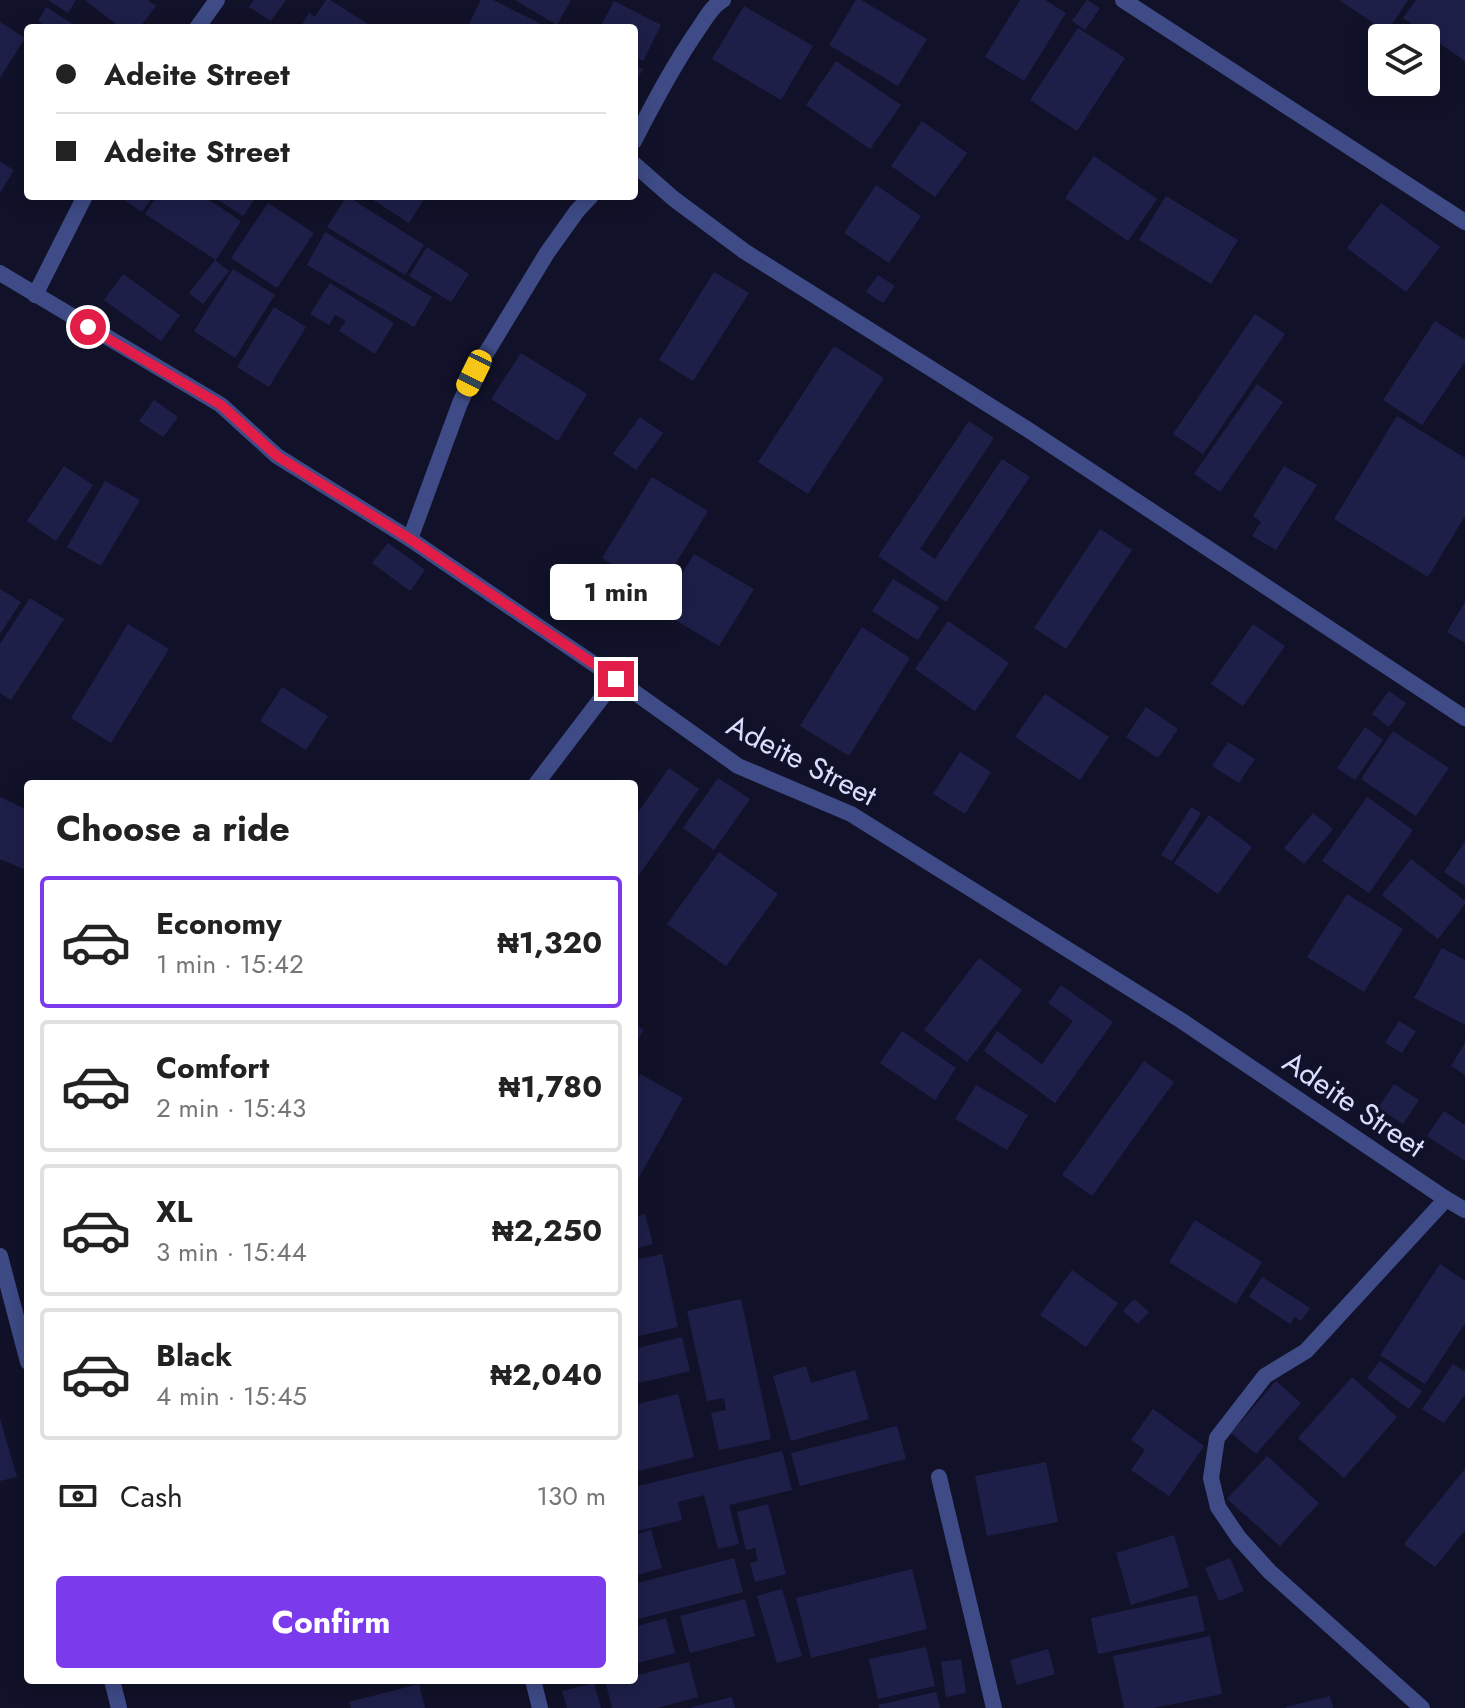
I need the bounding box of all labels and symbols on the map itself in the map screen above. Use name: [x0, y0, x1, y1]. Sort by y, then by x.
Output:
route start: [70, 309, 106, 345]
car: [453, 346, 495, 400]
callout: 1 min: [550, 563, 682, 619]
route end: [598, 661, 634, 697]
street label: Adeite Street: [719, 704, 885, 817]
street label: Adeite Street: [1274, 1040, 1434, 1168]

